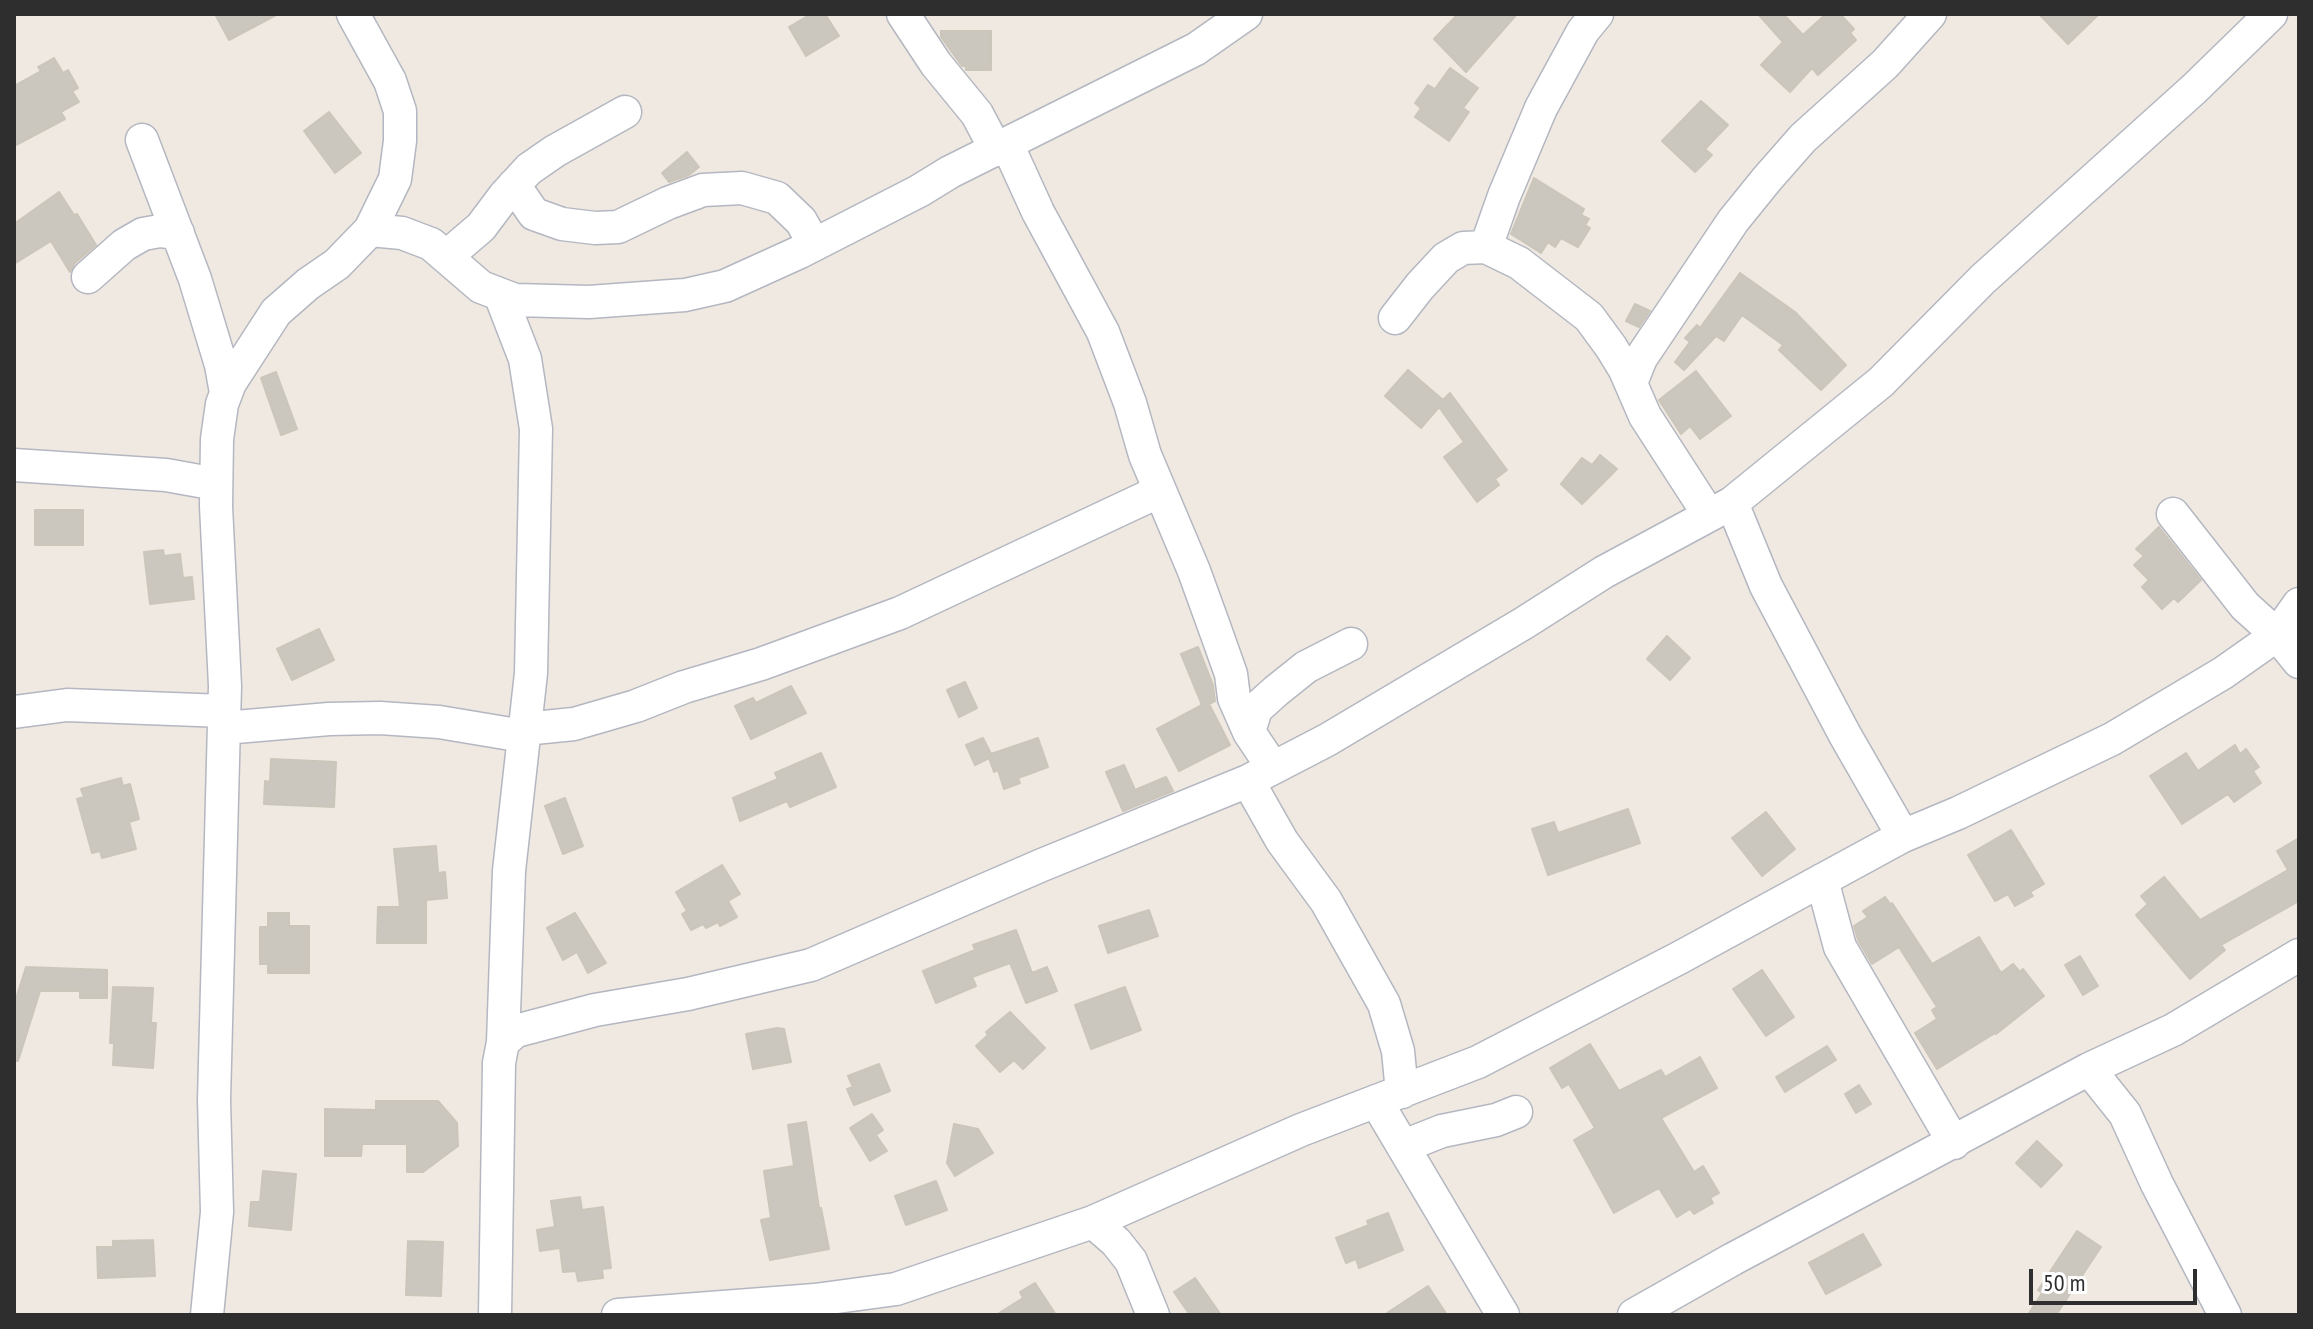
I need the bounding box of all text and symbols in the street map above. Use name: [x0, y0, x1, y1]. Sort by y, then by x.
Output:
scale bar: [2033, 1253, 2201, 1303]
text: 50 m: [2043, 1267, 2085, 1298]

